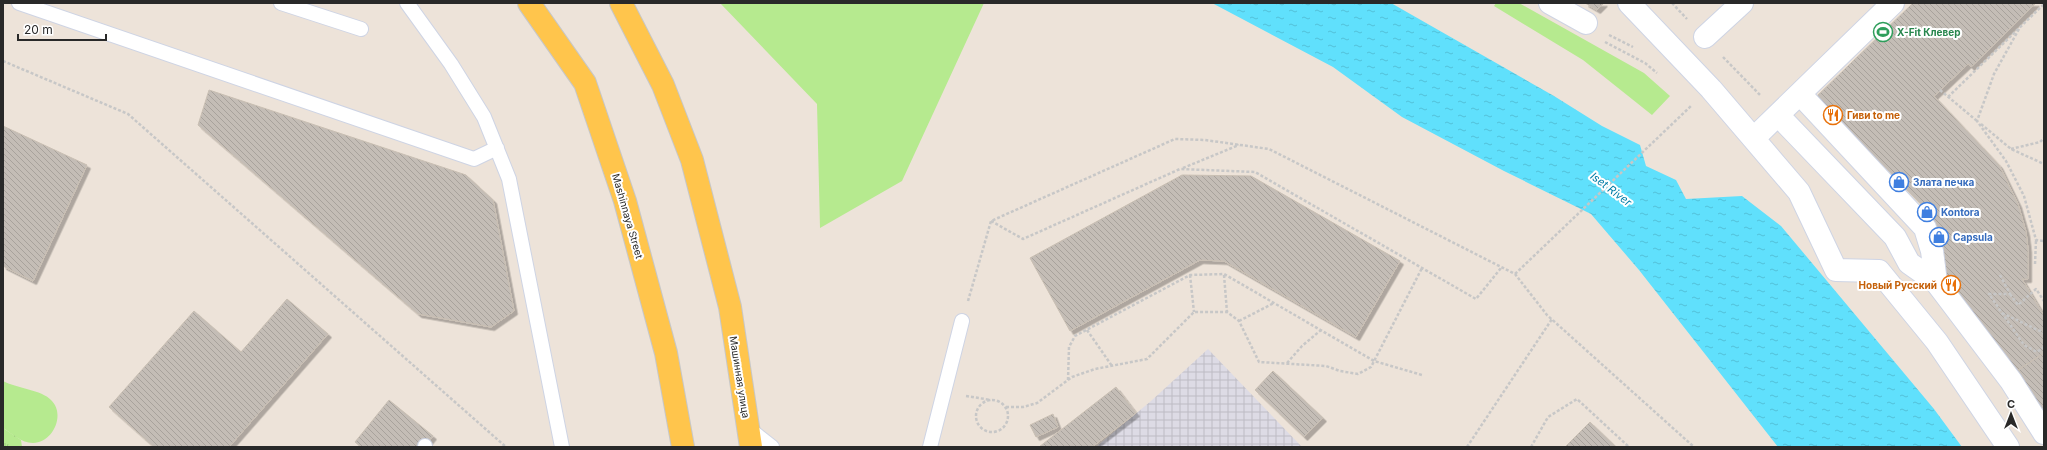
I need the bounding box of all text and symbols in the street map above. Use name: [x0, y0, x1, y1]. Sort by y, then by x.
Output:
scale bar: [18, 16, 106, 42]
sports icon: X-Fit Клевер: [1872, 21, 1894, 43]
text: 20 m: [24, 22, 53, 37]
place label: X-Fit Клевер: [1897, 26, 1961, 38]
restaurant icon: Гиви to me: [1822, 104, 1844, 126]
place label: Гиви to me: [1847, 109, 1900, 121]
water label: Iset River: [1588, 169, 1635, 210]
shop icon: Злата печка: [1888, 171, 1910, 193]
street label: Mashinnaya Street: [610, 172, 646, 261]
place label: Злата печка: [1913, 176, 1974, 188]
shop icon: Kontora: [1916, 201, 1938, 223]
place label: Kontora: [1941, 206, 1980, 218]
shop icon: Capsula: [1928, 226, 1950, 248]
place label: Capsula: [1953, 231, 1993, 243]
restaurant icon: Новый Русский: [1940, 274, 1962, 296]
place label: Новый Русский: [1859, 279, 1937, 292]
street label: Машинная улица: [728, 335, 752, 419]
north arrow: [1991, 394, 2031, 434]
text: С: [2007, 397, 2015, 411]

